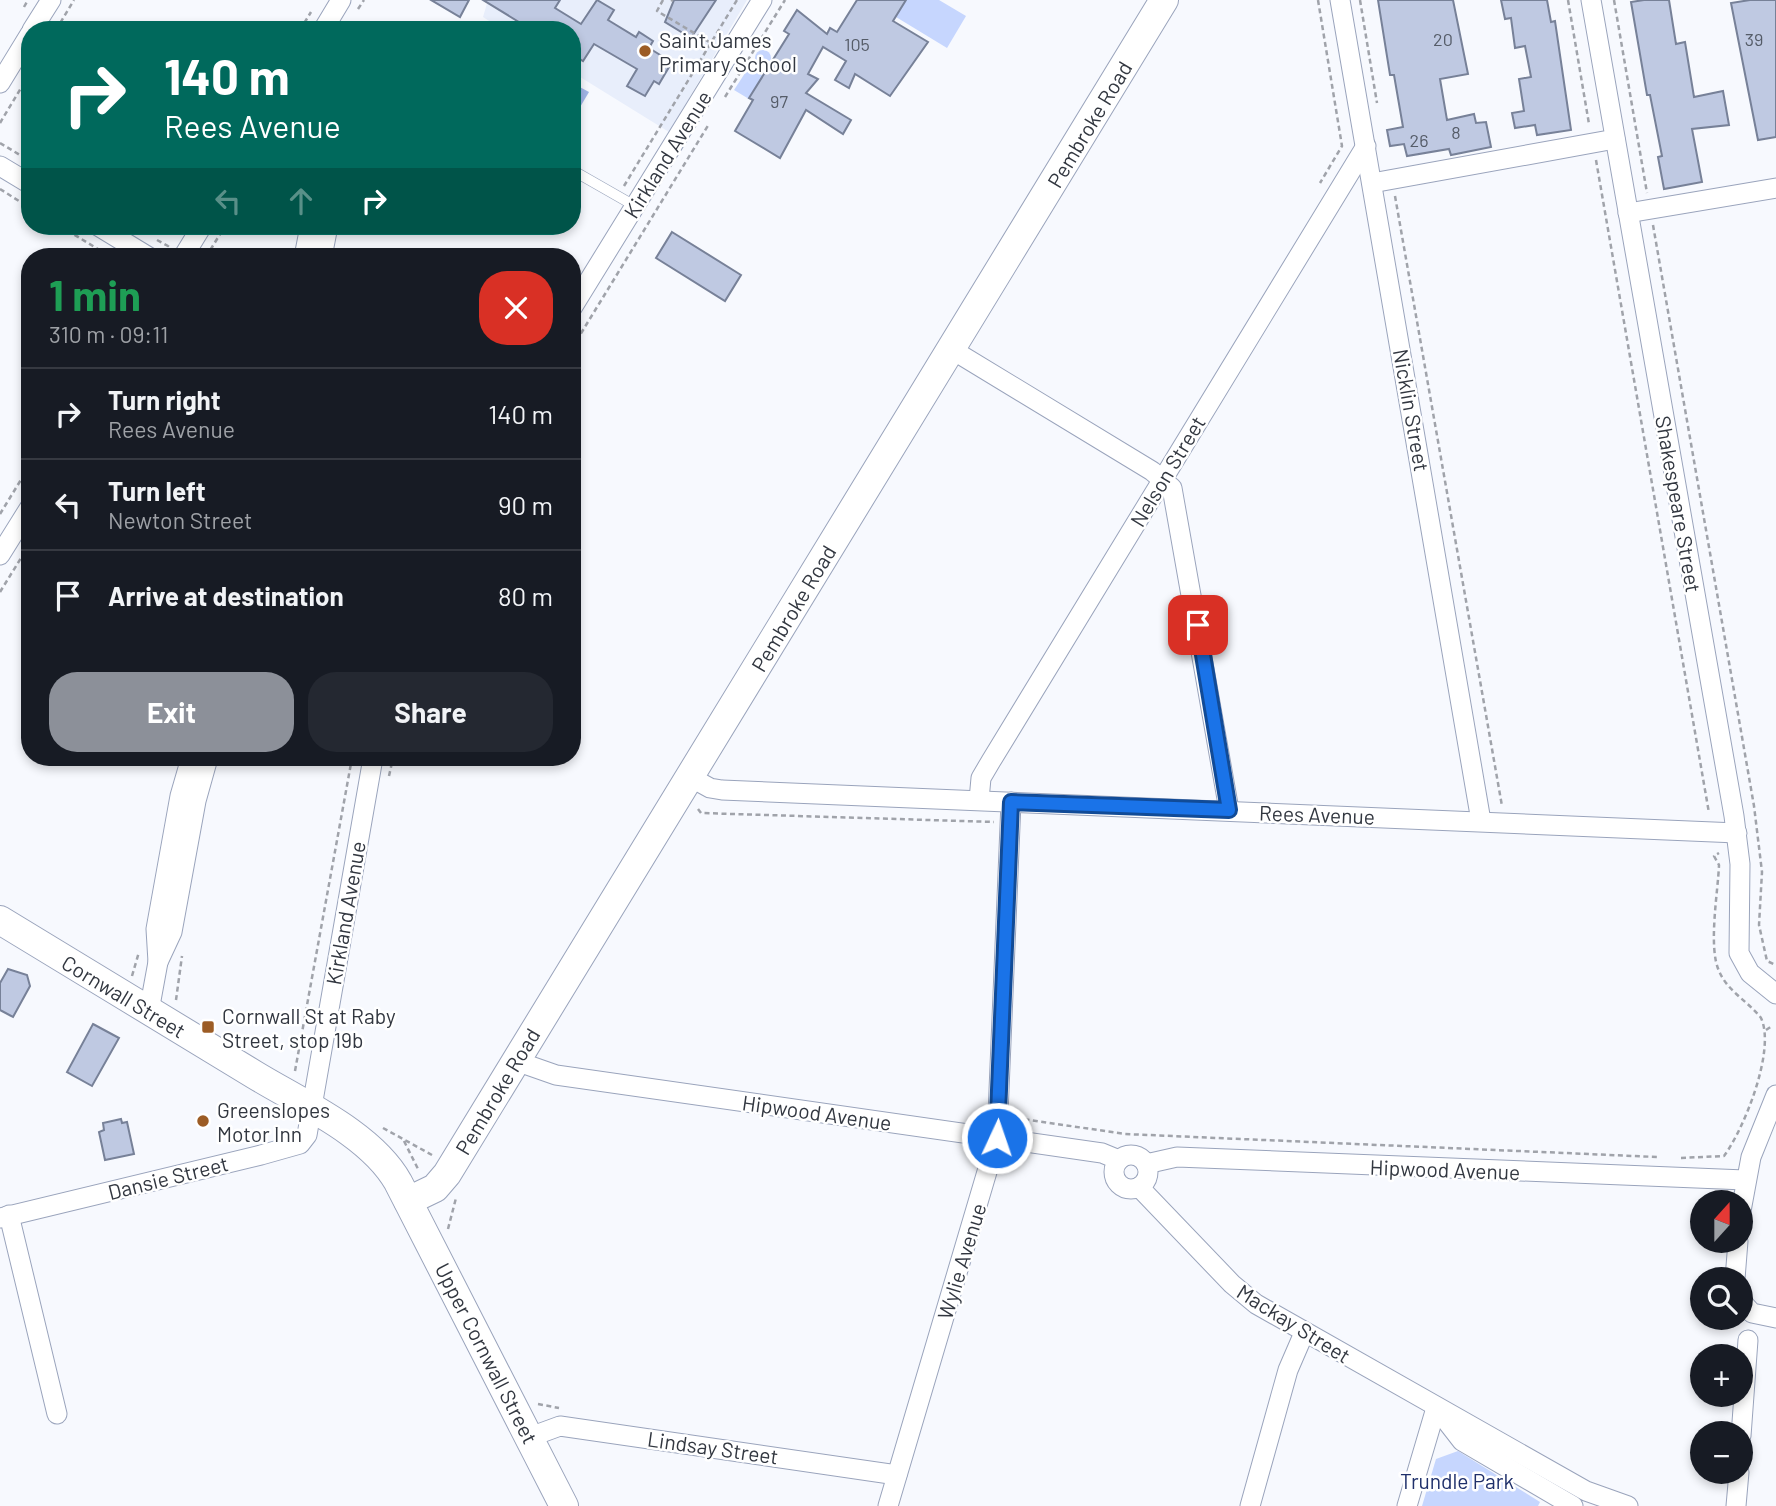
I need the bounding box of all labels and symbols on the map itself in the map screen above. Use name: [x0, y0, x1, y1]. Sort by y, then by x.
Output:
place label: Saint James Primary School: [659, 27, 797, 76]
house number: 20: [1433, 28, 1453, 50]
house number: 39: [1745, 28, 1763, 50]
house number: 105: [844, 33, 870, 55]
marker: Saint James Primary School: [637, 43, 653, 59]
street label: Pembroke Road: [1041, 56, 1137, 192]
street label: Kirkland Avenue: [618, 86, 716, 222]
house number: 97: [770, 90, 788, 112]
house number: 8: [1451, 121, 1461, 143]
house number: 26: [1410, 129, 1428, 151]
street label: Nicklin Street: [1389, 347, 1435, 473]
street label: Nelson Street: [1124, 411, 1210, 531]
street label: Shakespeare Street: [1651, 414, 1707, 594]
street label: Pembroke Road: [745, 540, 841, 676]
pin: [1168, 595, 1228, 655]
street label: Rees Avenue: [1259, 799, 1375, 829]
street label: Kirkland Avenue: [320, 839, 370, 987]
street label: Cornwall Street: [58, 949, 190, 1043]
place label: Cornwall St at Raby Street, stop 19b: [222, 1003, 396, 1052]
marker: Cornwall St at Raby Street, stop 19b: [200, 1019, 216, 1035]
street label: Pembroke Road: [449, 1023, 545, 1159]
street label: Hipwood Avenue: [741, 1089, 893, 1135]
place label: Greenslopes Motor Inn: [217, 1097, 330, 1146]
position arrow: [960, 1101, 1034, 1175]
marker: Greenslopes Motor Inn: [195, 1113, 211, 1129]
street label: Dansie Street: [105, 1150, 231, 1204]
street label: Hipwood Avenue: [1369, 1154, 1521, 1184]
north arrow: [1690, 1190, 1754, 1253]
street label: Wylie Avenue: [931, 1200, 991, 1322]
street label: Upper Cornwall Street: [431, 1258, 543, 1448]
street label: Mackay Street: [1233, 1278, 1355, 1368]
street label: Lindsay Street: [646, 1425, 780, 1469]
park label: Trundle Park: [1400, 1468, 1514, 1493]

